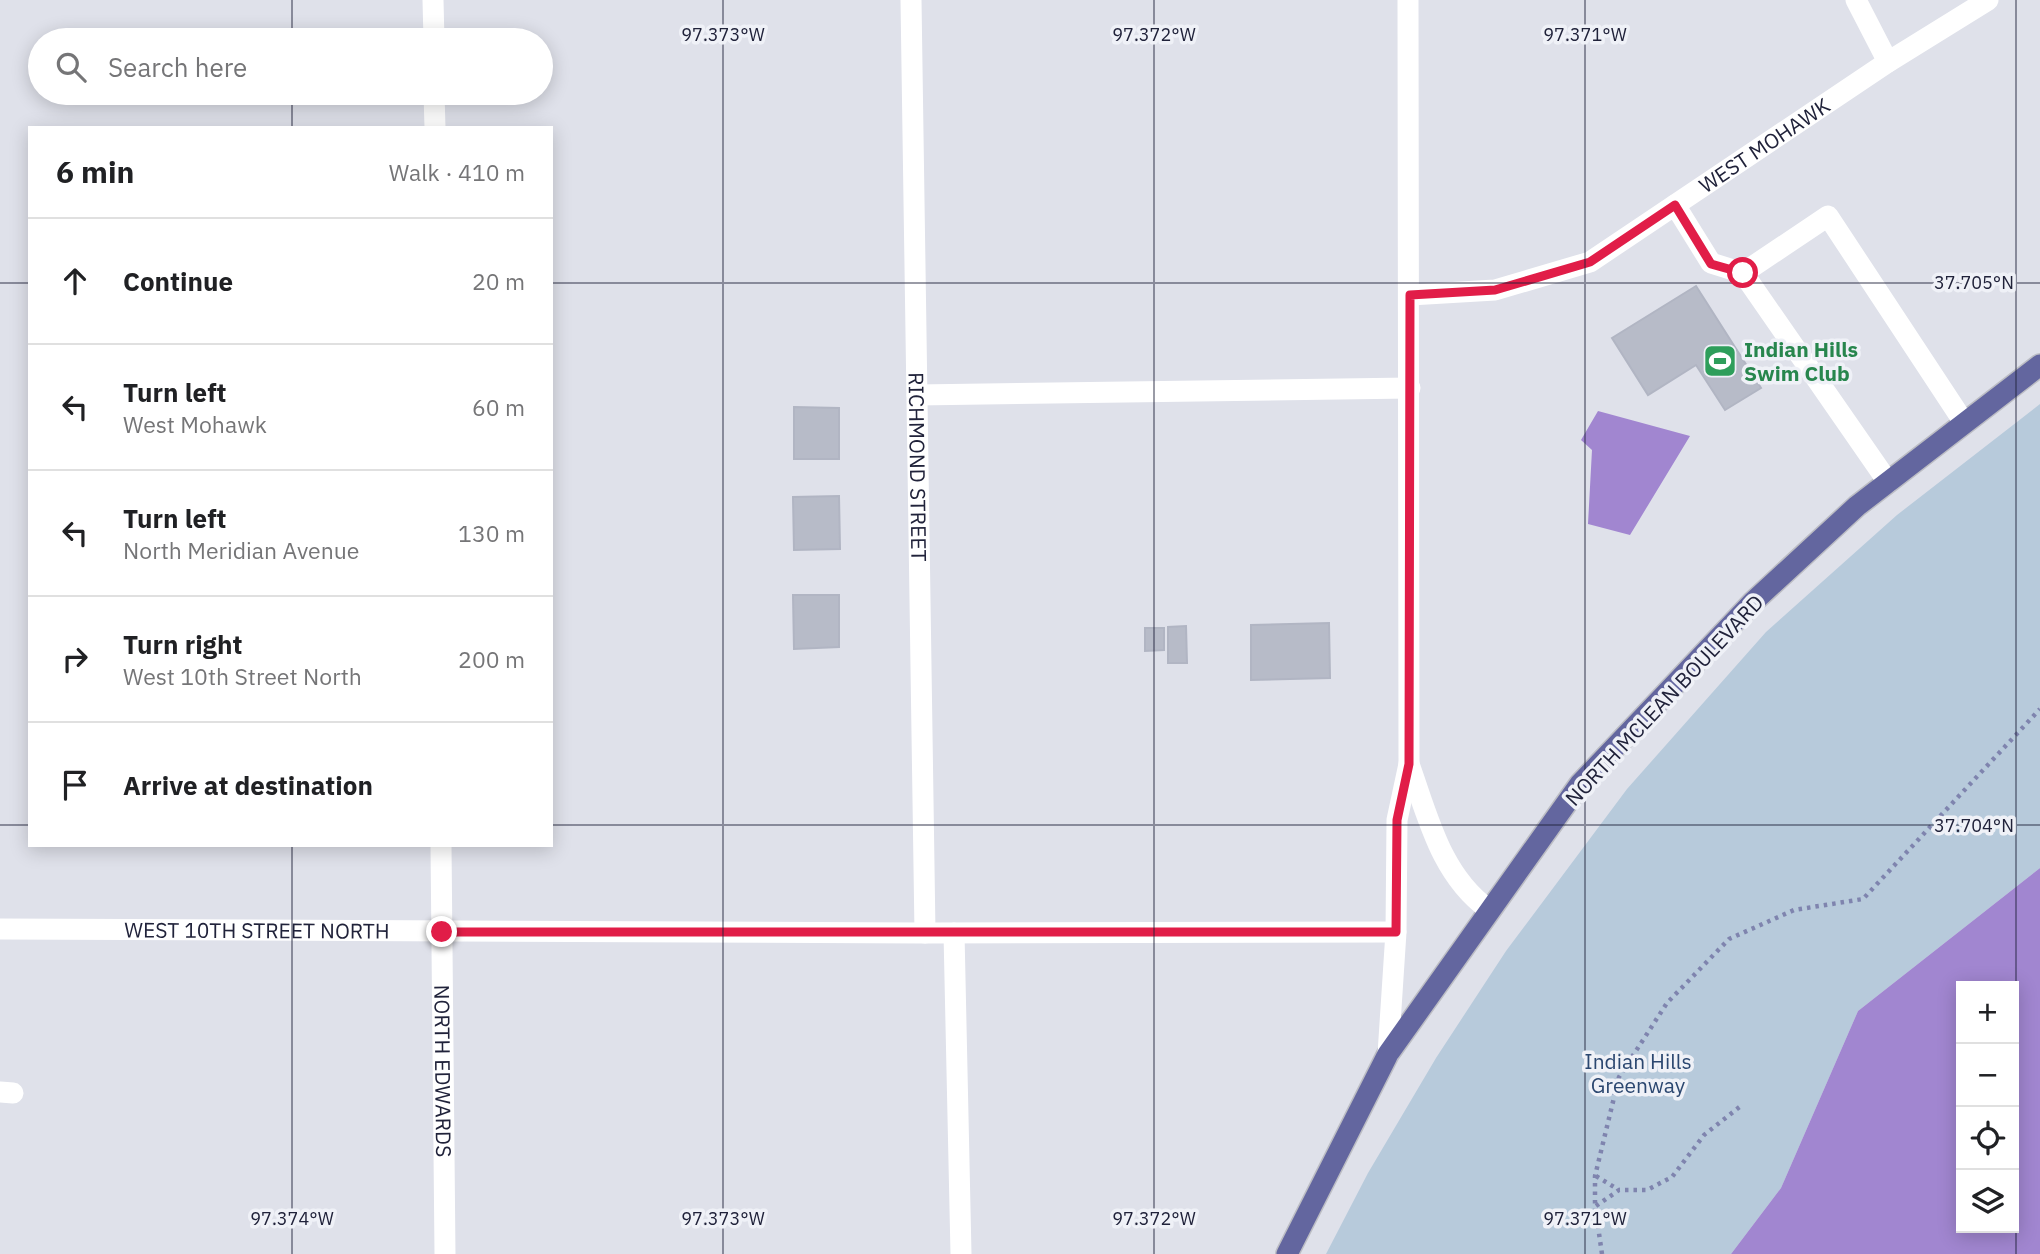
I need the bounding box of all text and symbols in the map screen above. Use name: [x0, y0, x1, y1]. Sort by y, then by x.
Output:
text: 97.373°W: [681, 23, 765, 46]
text: 97.372°W: [1112, 23, 1196, 46]
text: 97.371°W: [1543, 23, 1627, 46]
search box: [28, 28, 553, 105]
icon: search: [52, 48, 90, 86]
text: Search here: [108, 50, 247, 84]
street label: WEST MOHAWK: [1693, 91, 1835, 199]
text: 6 min: [56, 152, 134, 191]
text: Walk · 410 m: [389, 157, 525, 187]
route start: [1727, 257, 1758, 288]
icon: ahead: [56, 262, 94, 300]
text: Continue: [123, 264, 233, 298]
text: 20 m: [472, 266, 525, 296]
text: 37.705°N: [1934, 271, 2014, 294]
place label: Indian Hills Swim Club: [1744, 335, 1858, 387]
sports icon: Indian Hills Swim Club: [1701, 342, 1739, 380]
street label: RICHMOND STREET: [903, 372, 933, 562]
text: Turn left: [123, 375, 226, 409]
icon: left: [56, 388, 94, 426]
text: 60 m: [472, 392, 525, 422]
text: West Mohawk: [123, 409, 267, 439]
text: Turn left: [123, 501, 226, 535]
icon: left: [56, 514, 94, 552]
text: 130 m: [458, 518, 525, 548]
text: North Meridian Avenue: [123, 535, 359, 565]
street label: NORTH MCLEAN BOULEVARD: [1559, 588, 1769, 812]
text: Turn right: [123, 627, 242, 661]
icon: right: [56, 640, 94, 678]
text: 200 m: [458, 644, 525, 674]
text: West 10th Street North: [123, 661, 362, 691]
icon: arrive: [56, 766, 94, 804]
text: Arrive at destination: [123, 768, 373, 802]
text: 37.704°N: [1934, 814, 2014, 837]
street label: WEST 10TH STREET NORTH: [124, 916, 390, 945]
route end: [426, 916, 457, 947]
map controls: [1956, 981, 2019, 1233]
button: +: [1956, 981, 2019, 1044]
street label: NORTH EDWARDS: [428, 984, 458, 1157]
button: −: [1956, 1044, 2019, 1107]
park label: Indian Hills Greenway: [1584, 1047, 1692, 1099]
button: locate: [1956, 1107, 2019, 1170]
button: layers: [1956, 1170, 2019, 1233]
text: 97.374°W: [250, 1207, 334, 1230]
text: 97.373°W: [681, 1207, 765, 1230]
text: 97.372°W: [1112, 1207, 1196, 1230]
text: 97.371°W: [1543, 1207, 1627, 1230]

